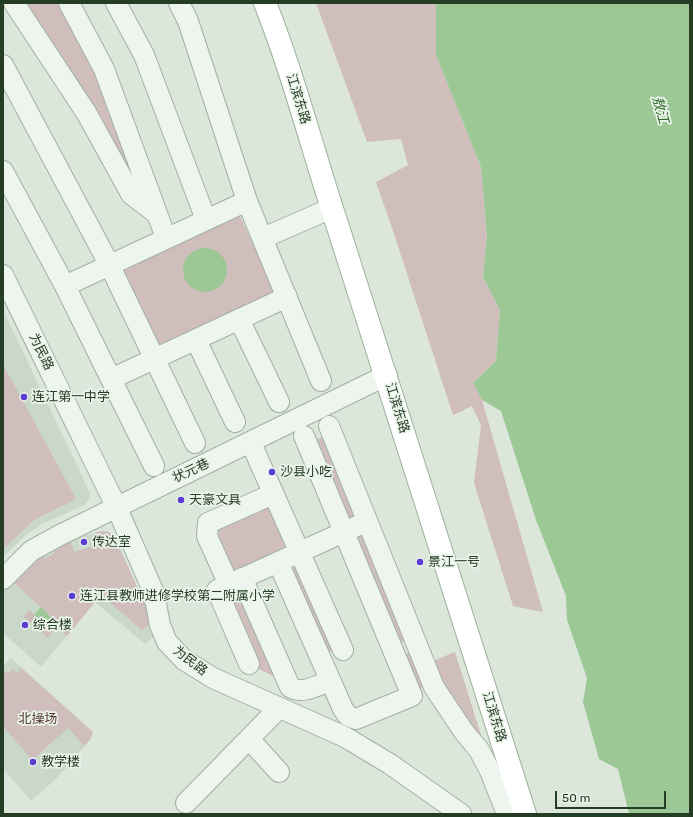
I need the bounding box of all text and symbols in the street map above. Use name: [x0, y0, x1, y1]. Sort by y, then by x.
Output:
street label: 江滨东路: [283, 72, 313, 126]
water label: 敖江: [648, 94, 672, 126]
street label: 为民路: [25, 331, 57, 373]
street label: 江滨东路: [382, 381, 412, 435]
place label: 连江第一中学: [32, 389, 110, 405]
marker: 连江第一中学: [19, 392, 29, 402]
street label: 状元巷: [170, 456, 212, 486]
place label: 沙县小吃: [280, 464, 332, 480]
marker: 沙县小吃: [267, 467, 277, 477]
place label: 天豪文具: [189, 492, 241, 508]
marker: 天豪文具: [176, 495, 186, 505]
place label: 传达室: [92, 534, 131, 550]
marker: 传达室: [79, 537, 89, 547]
place label: 景江一号: [428, 554, 480, 570]
marker: 景江一号: [415, 557, 425, 567]
place label: 连江县教师进修学校第二附属小学: [80, 588, 275, 604]
marker: 连江县教师进修学校第二附属小学: [67, 591, 77, 601]
place label: 综合楼: [33, 617, 72, 633]
marker: 综合楼: [20, 620, 30, 630]
street label: 为民路: [170, 643, 210, 679]
street label: 江滨东路: [479, 690, 509, 744]
park label: 北操场: [19, 711, 57, 727]
place label: 教学楼: [41, 754, 80, 770]
marker: 教学楼: [28, 757, 38, 767]
scale bar: [557, 783, 668, 809]
text: 50 m: [562, 791, 590, 805]

